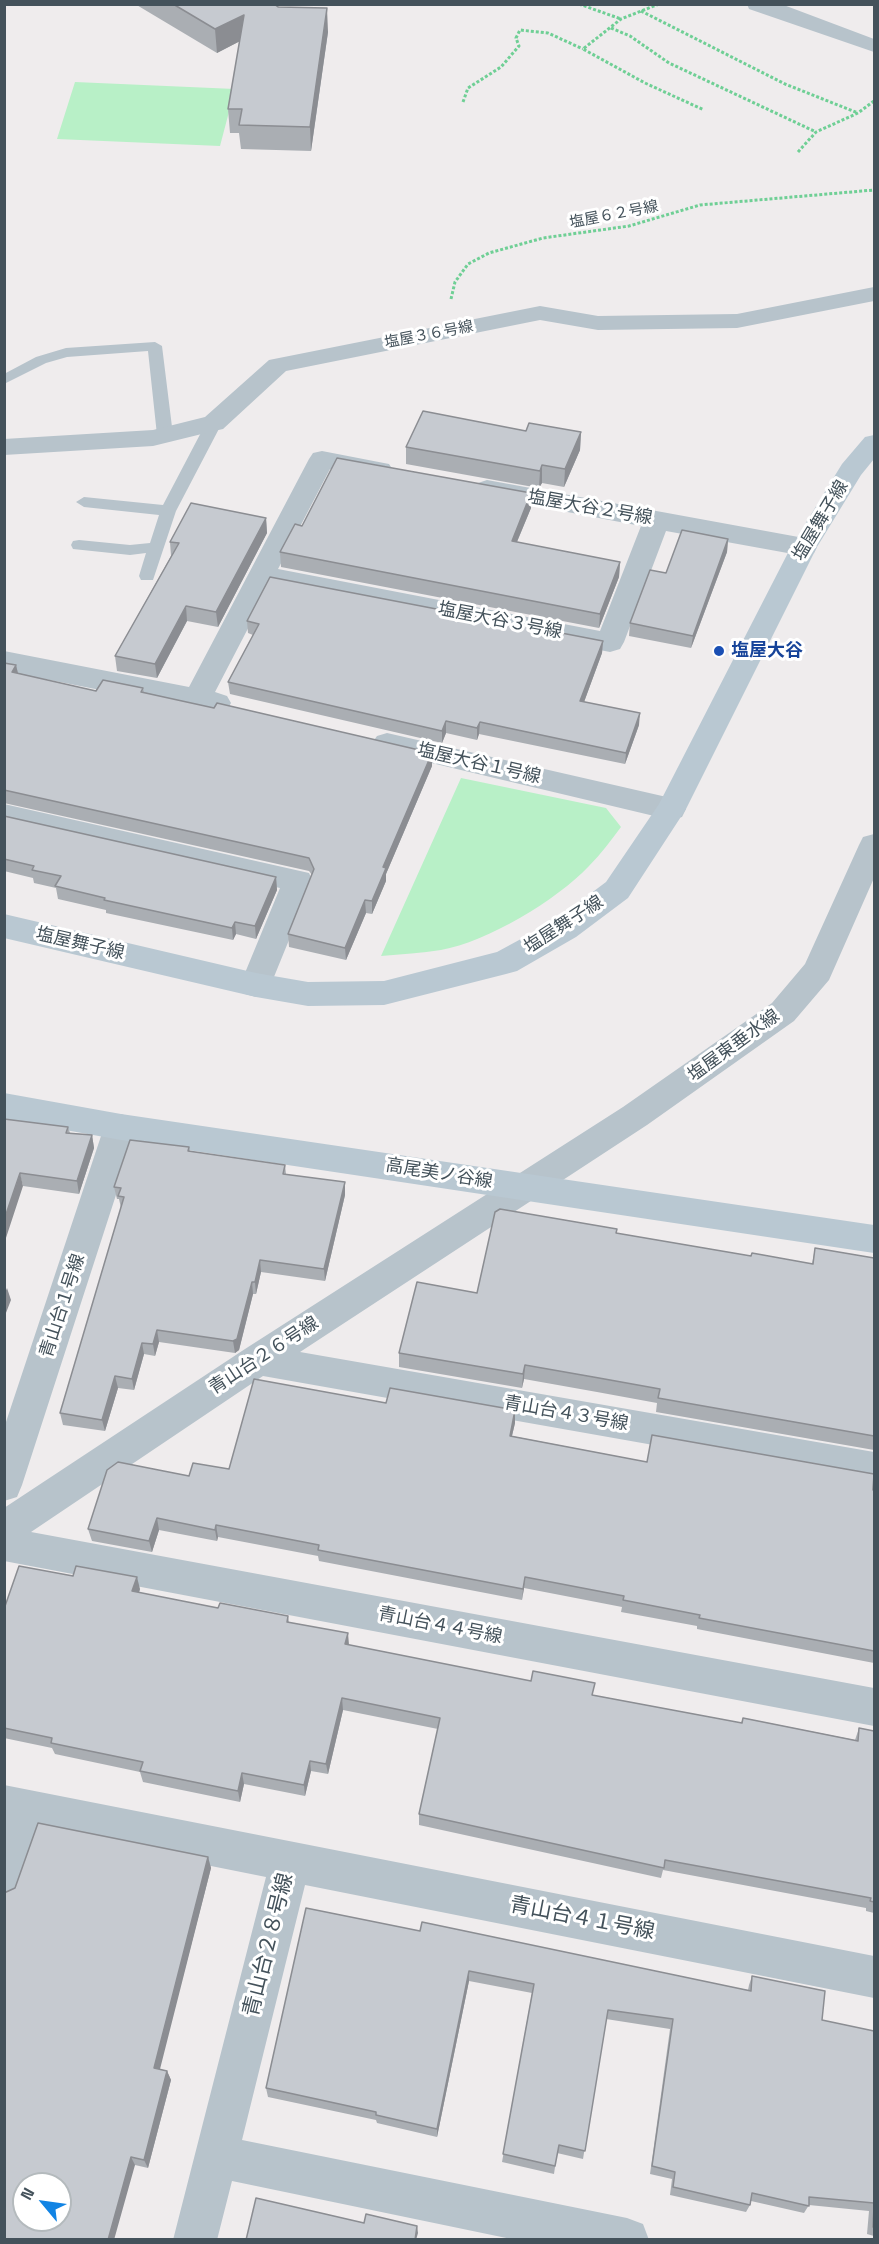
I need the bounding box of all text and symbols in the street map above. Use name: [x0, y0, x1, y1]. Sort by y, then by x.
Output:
street label: 塩屋６２号線: [568, 198, 660, 232]
street label: 塩屋３６号線: [383, 318, 475, 352]
street label: 塩屋舞子線: [789, 477, 853, 565]
street label: 塩屋大谷２号線: [526, 486, 654, 530]
street label: 塩屋大谷３号線: [436, 598, 564, 644]
place label: 塩屋大谷: [731, 640, 803, 662]
marker: 塩屋大谷: [712, 644, 726, 658]
street label: 塩屋大谷１号線: [415, 739, 543, 789]
street label: 塩屋舞子線: [520, 891, 608, 959]
street label: 塩屋舞子線: [34, 923, 126, 965]
street label: 塩屋東垂水線: [684, 1006, 784, 1086]
street label: 高尾美ノ谷線: [384, 1155, 494, 1193]
street label: 青山台１号線: [36, 1251, 90, 1361]
street label: 青山台２６号線: [205, 1313, 323, 1399]
street label: 青山台４３号線: [502, 1392, 630, 1436]
street label: 青山台４４号線: [376, 1603, 504, 1649]
street label: 青山台２８号線: [239, 1871, 299, 2019]
street label: 青山台４１号線: [507, 1893, 657, 1945]
north arrow: [12, 2172, 72, 2232]
text: N: [16, 2184, 39, 2204]

